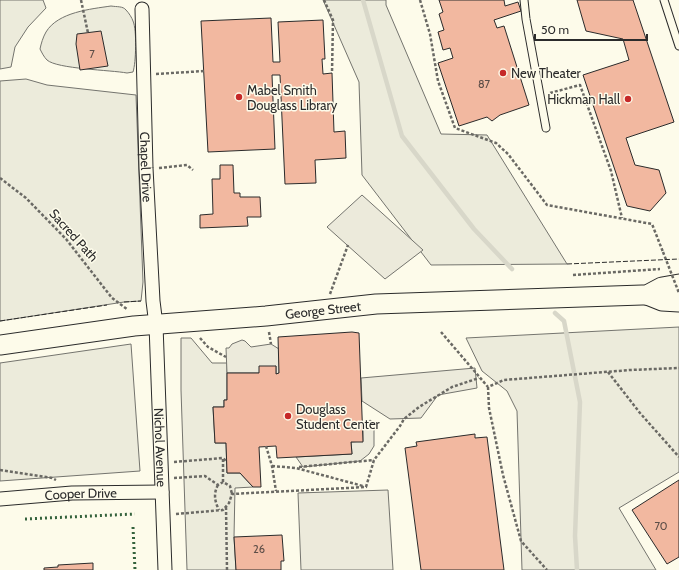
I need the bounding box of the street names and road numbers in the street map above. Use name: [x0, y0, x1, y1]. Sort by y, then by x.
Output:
street label: Chapel Drive: [137, 132, 156, 203]
street label: Sacred Path: [46, 205, 102, 265]
street label: George Street: [284, 298, 362, 322]
street label: Nichol Avenue: [151, 408, 170, 488]
street label: Cooper Drive: [44, 484, 117, 503]

